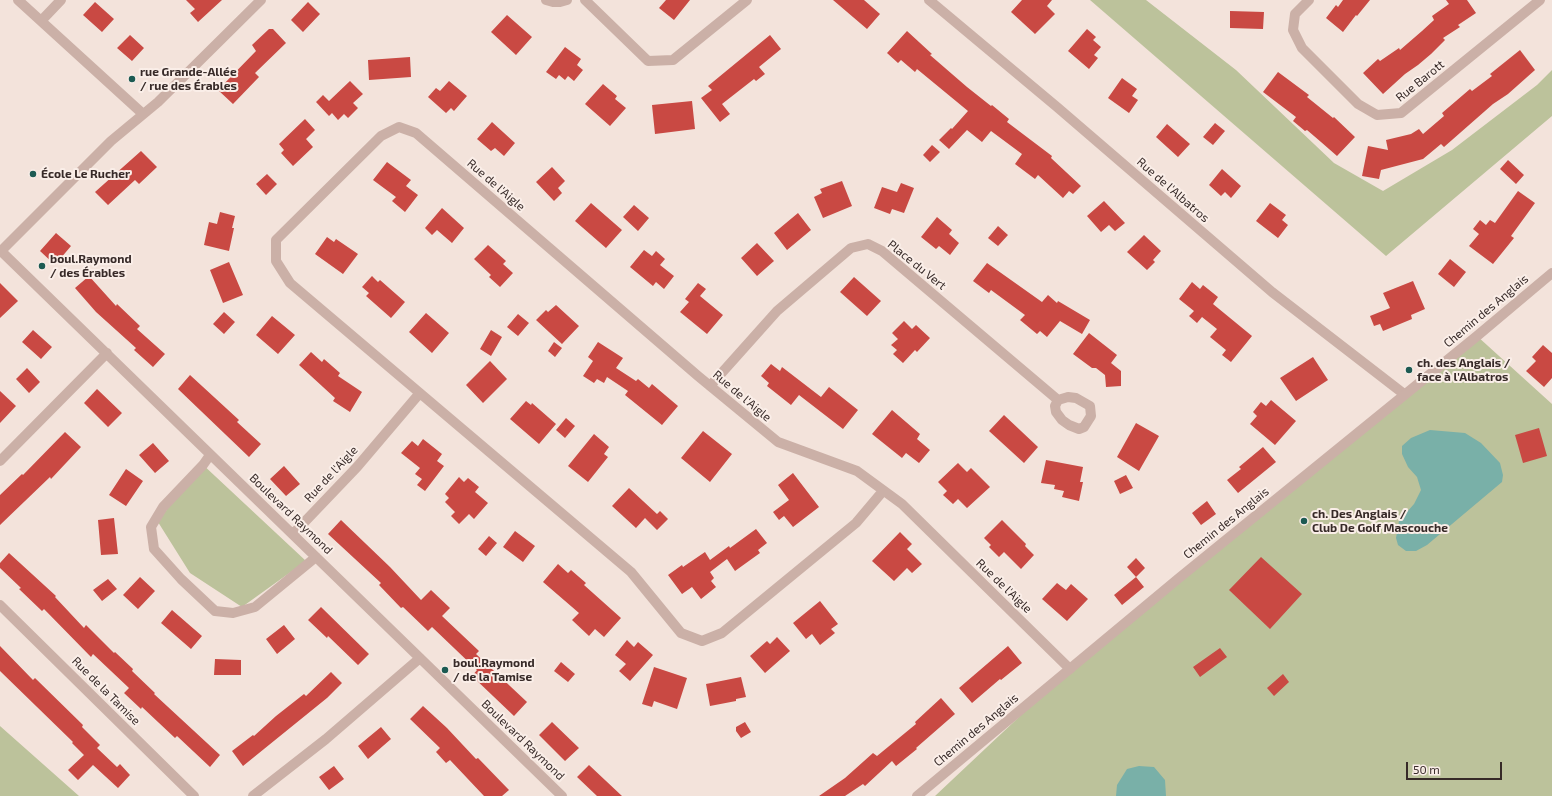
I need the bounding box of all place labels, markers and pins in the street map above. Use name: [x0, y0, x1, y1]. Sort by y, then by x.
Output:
place label: rue Grande-Allée / rue des Érables: [140, 65, 237, 93]
marker: rue Grande-Allée / rue des Érables: [127, 74, 137, 84]
place label: École Le Rucher: [41, 167, 130, 181]
marker: École Le Rucher: [28, 169, 38, 179]
place label: boul.Raymond / des Érables: [50, 252, 132, 280]
marker: boul.Raymond / des Érables: [37, 261, 47, 271]
place label: ch. des Anglais / face à l'Albatros: [1417, 356, 1510, 384]
marker: ch. des Anglais / face à l'Albatros: [1404, 365, 1414, 375]
place label: ch. Des Anglais / Club De Golf Mascouche: [1312, 507, 1448, 535]
marker: ch. Des Anglais / Club De Golf Mascouche: [1299, 516, 1309, 526]
place label: boul.Raymond / de la Tamise: [453, 656, 535, 684]
marker: boul.Raymond / de la Tamise: [440, 665, 450, 675]

